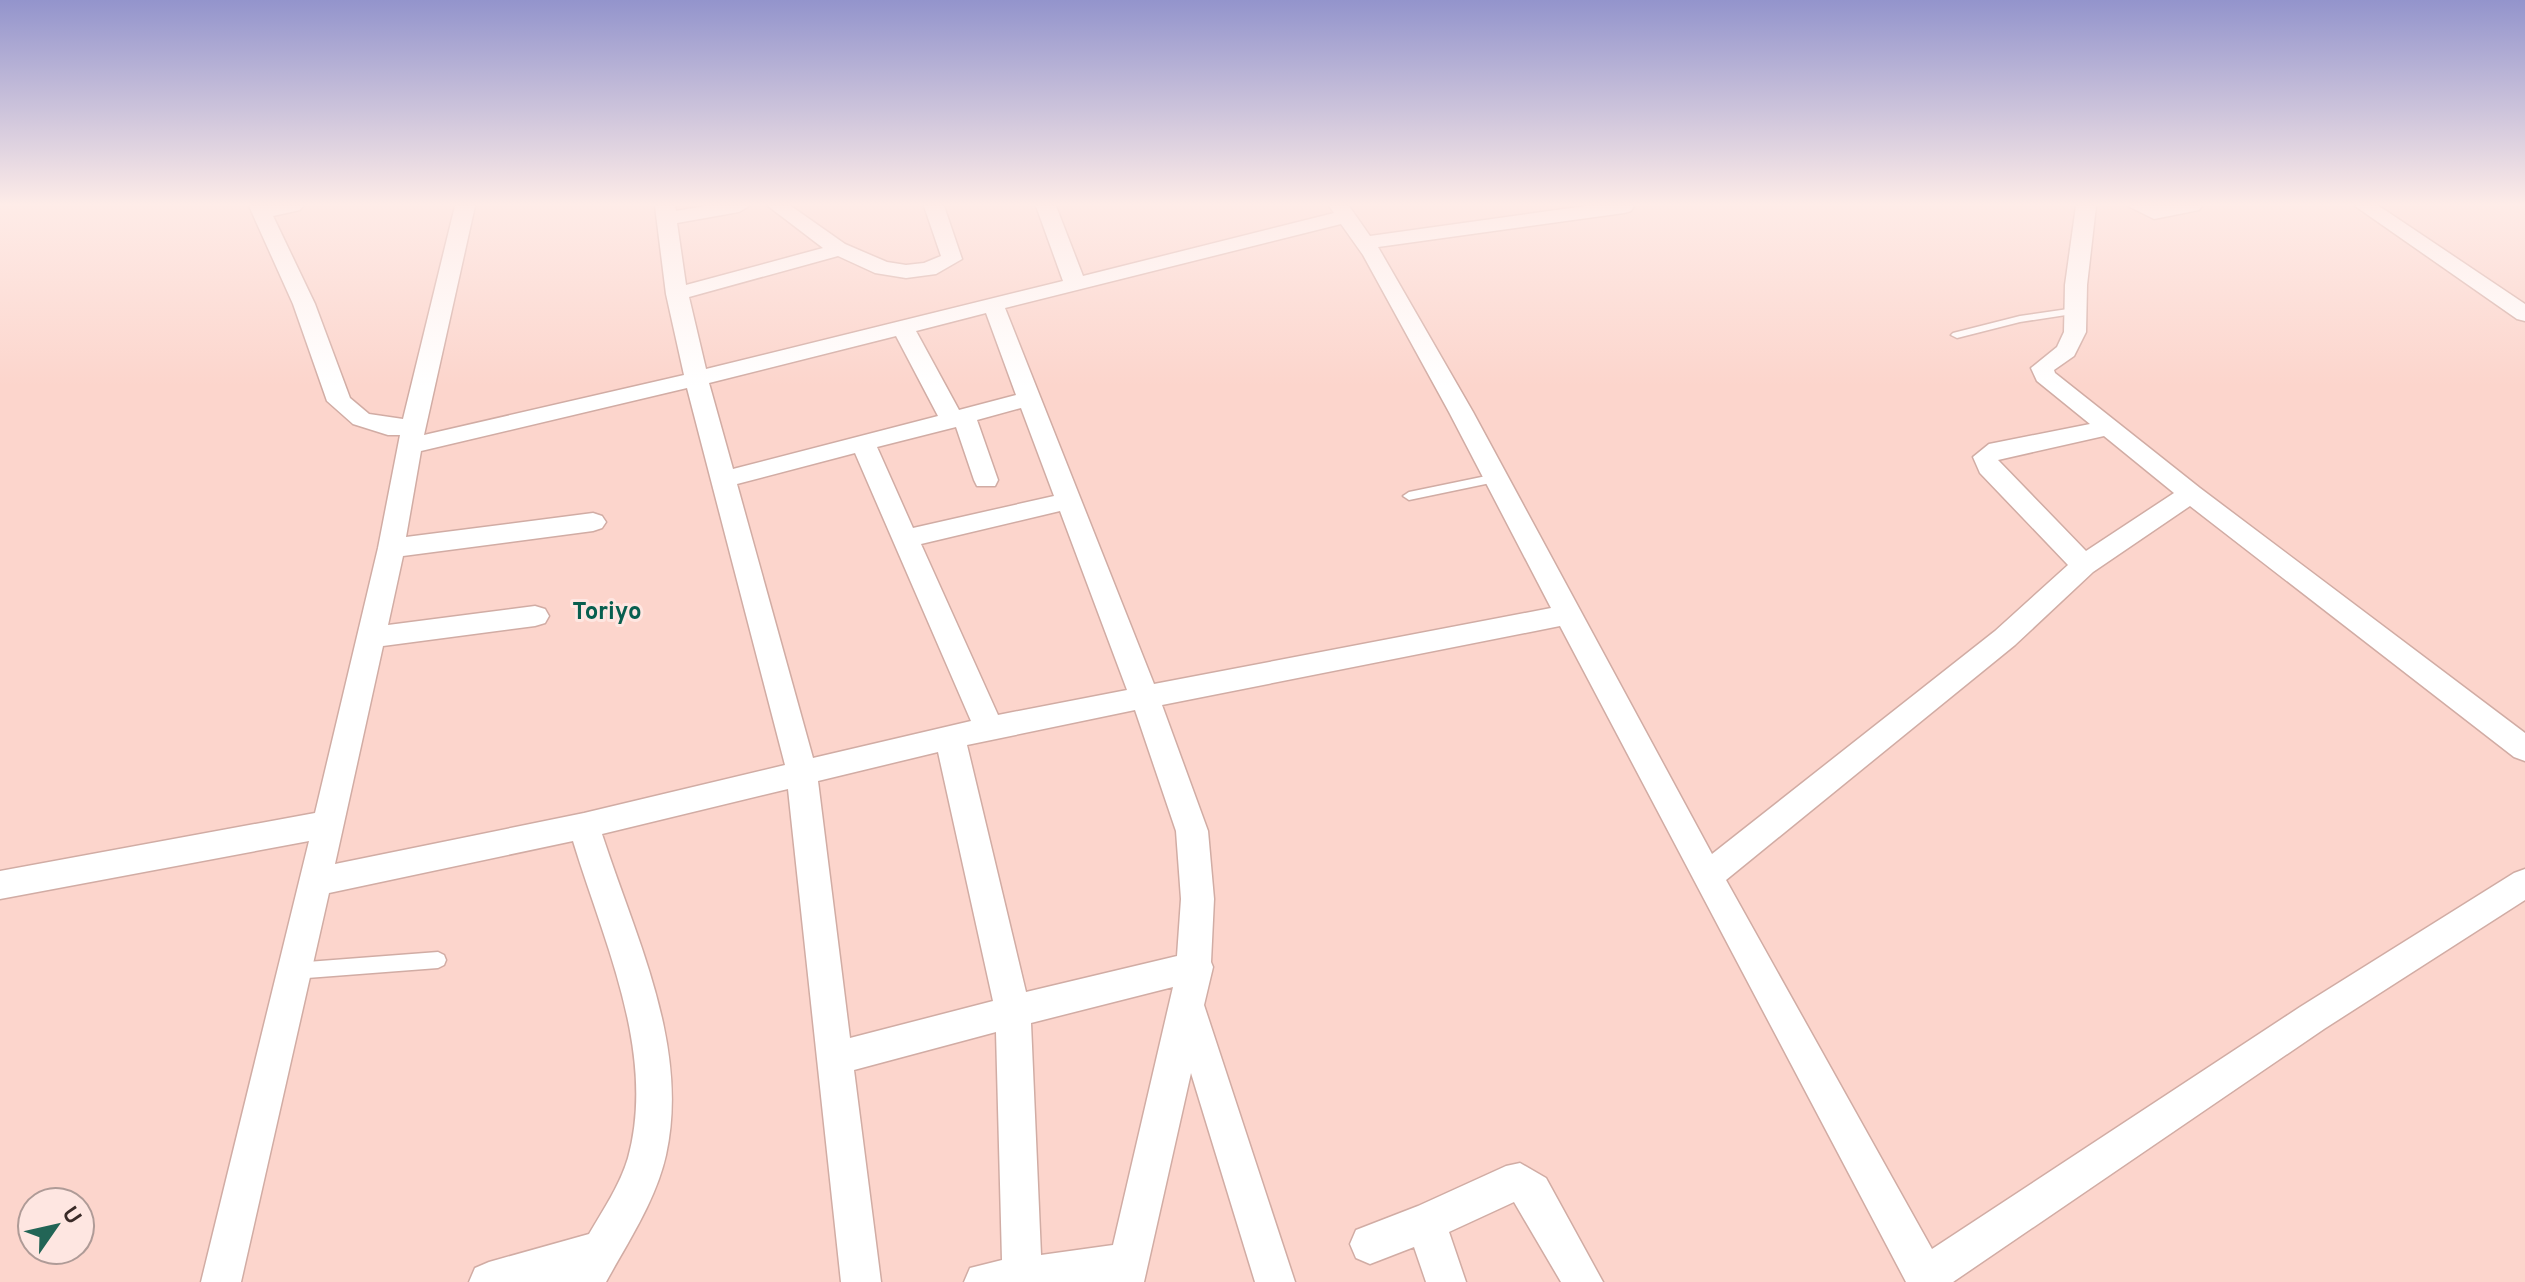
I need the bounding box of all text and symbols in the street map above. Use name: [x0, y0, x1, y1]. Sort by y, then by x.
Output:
district label: Toriyo: [572, 598, 642, 628]
north arrow: [16, 1186, 96, 1266]
text: U: [55, 1202, 86, 1230]

